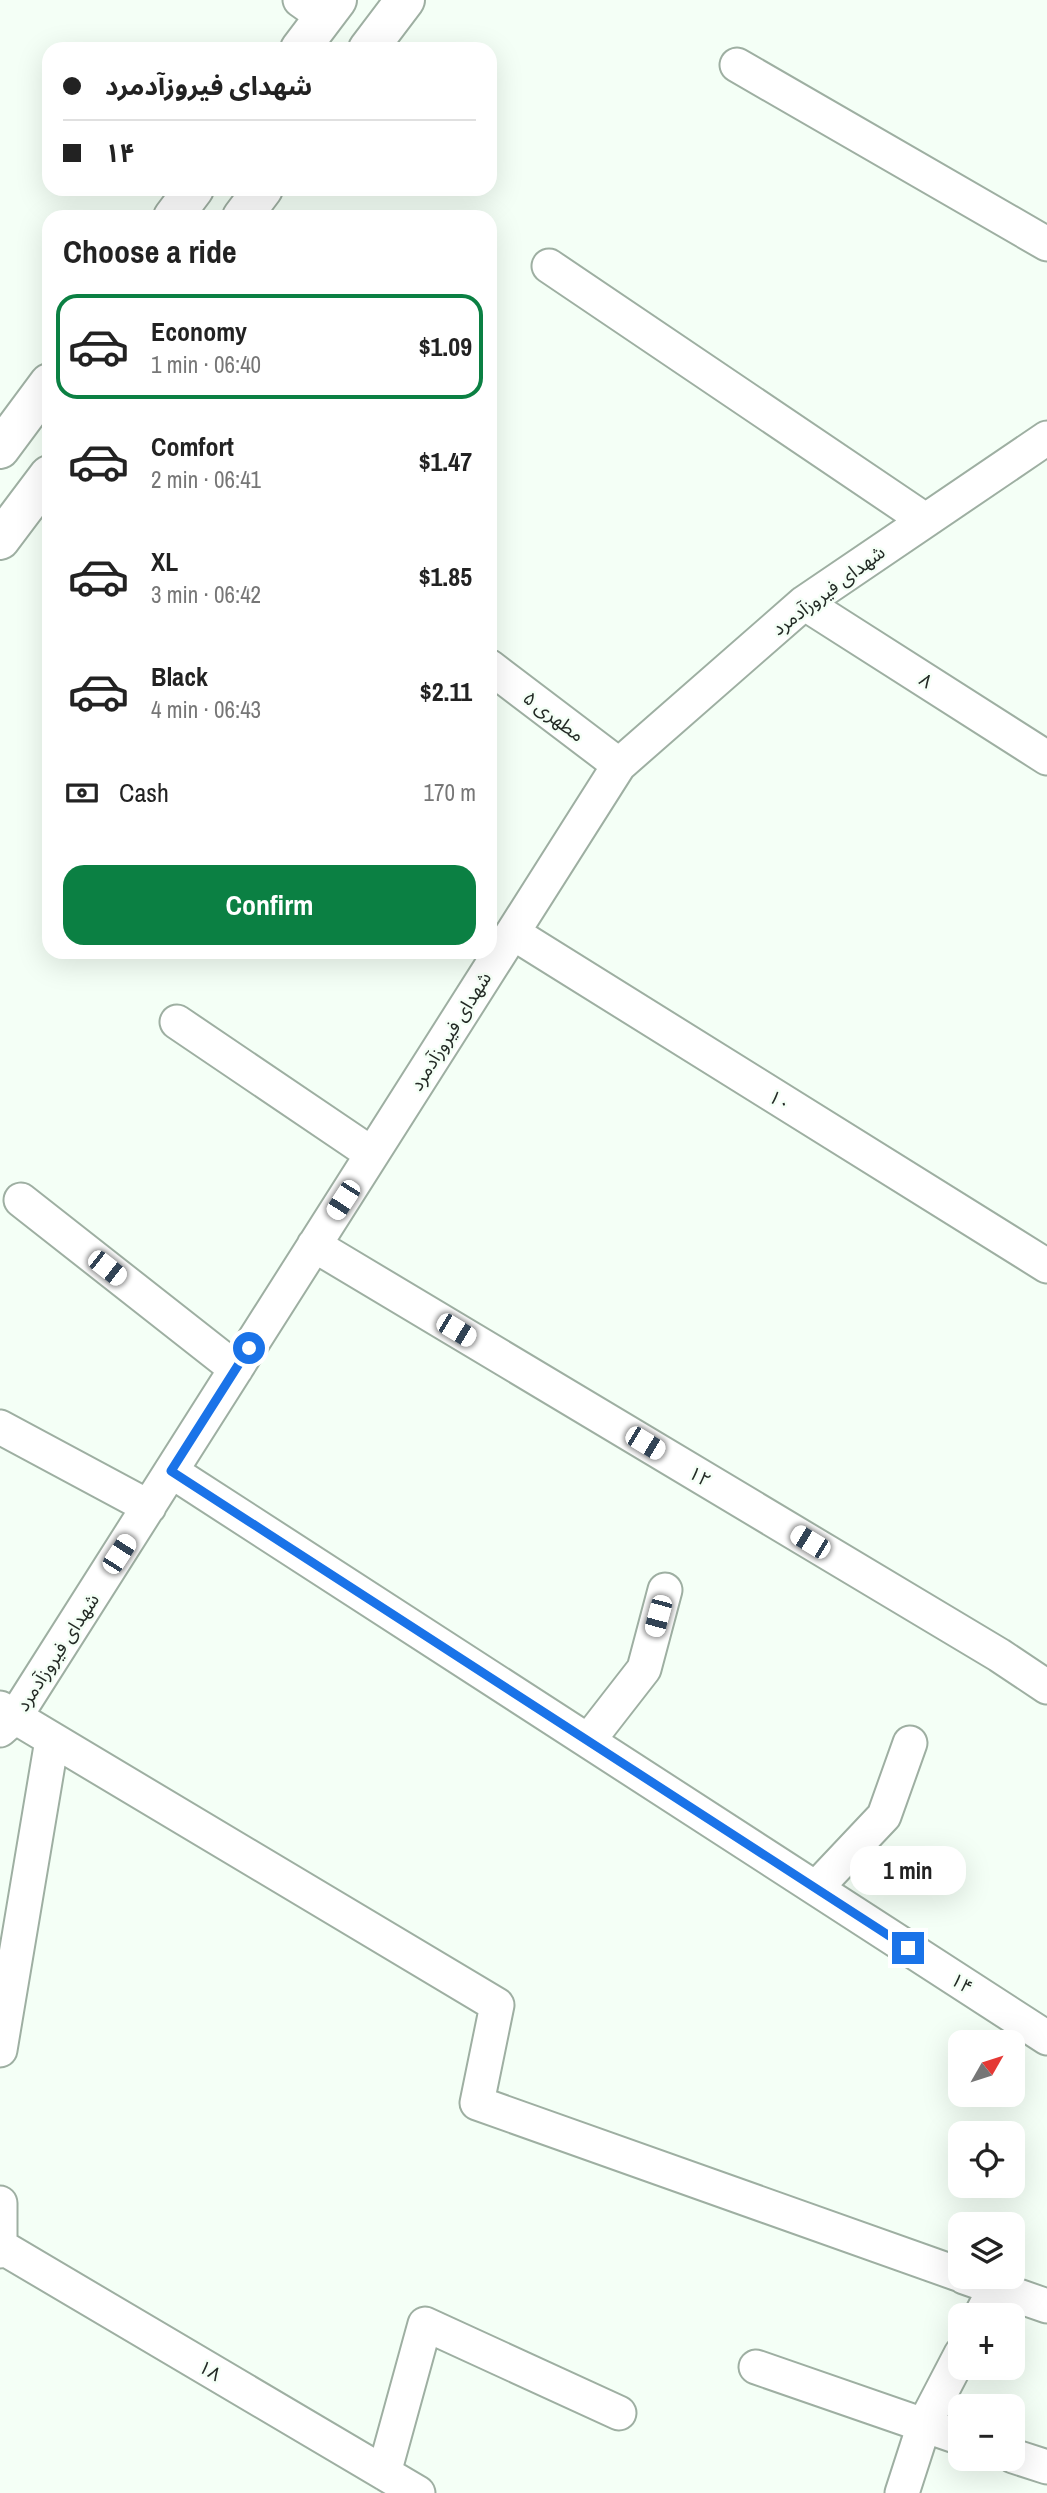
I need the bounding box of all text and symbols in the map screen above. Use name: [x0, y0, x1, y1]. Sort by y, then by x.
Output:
text: شهدای فیروزآدمرد: [105, 68, 312, 103]
text: ۱۴: [105, 135, 135, 170]
text: Choose a ride: [63, 230, 237, 273]
text: Economy: [151, 314, 247, 349]
icon: car: [67, 315, 130, 378]
text: $1.09: [419, 329, 472, 364]
text: 1 min · 06:40: [151, 349, 261, 380]
text: Comfort: [151, 429, 234, 464]
icon: car: [67, 430, 130, 493]
text: $1.47: [419, 444, 472, 479]
text: 2 min · 06:41: [151, 464, 261, 495]
street label: شهدای فیروزآدمرد: [766, 539, 890, 641]
text: XL: [151, 544, 178, 579]
icon: car: [67, 545, 130, 608]
text: $1.85: [419, 559, 472, 594]
text: 3 min · 06:42: [151, 579, 261, 610]
text: Black: [151, 659, 208, 694]
icon: car: [67, 660, 130, 723]
street label: ۸: [914, 666, 938, 694]
text: $2.11: [420, 674, 472, 709]
street label: مطهری ۵: [518, 684, 590, 748]
text: 4 min · 06:43: [151, 694, 261, 725]
icon: cash: [63, 774, 101, 812]
text: Cash: [119, 775, 169, 810]
text: 170 m: [424, 777, 476, 808]
button: Confirm: [63, 865, 476, 945]
street label: شهدای فیروزآدمرد: [403, 967, 497, 1095]
street label: ۱۰: [764, 1083, 796, 1117]
car: [323, 1177, 364, 1223]
car: [84, 1247, 131, 1289]
car: [433, 1310, 480, 1350]
route start: [233, 1332, 265, 1364]
car: [622, 1423, 669, 1463]
street label: ۱۲: [684, 1459, 716, 1493]
car: [787, 1522, 834, 1562]
car: [99, 1531, 140, 1577]
street label: شهدای فیروزآدمرد: [9, 1588, 105, 1716]
car: [643, 1593, 674, 1639]
callout: 1 min: [850, 1846, 966, 1896]
text: 1 min: [883, 1855, 933, 1886]
route end: [892, 1932, 924, 1964]
street label: ۱۴: [946, 1966, 978, 2000]
north arrow: [948, 2030, 1026, 2107]
map controls: [948, 2030, 1025, 2471]
button: locate: [948, 2121, 1025, 2198]
button: layers: [948, 2212, 1025, 2289]
button: +: [948, 2303, 1025, 2380]
street label: ۱۸: [194, 2353, 226, 2387]
button: −: [948, 2394, 1025, 2471]

